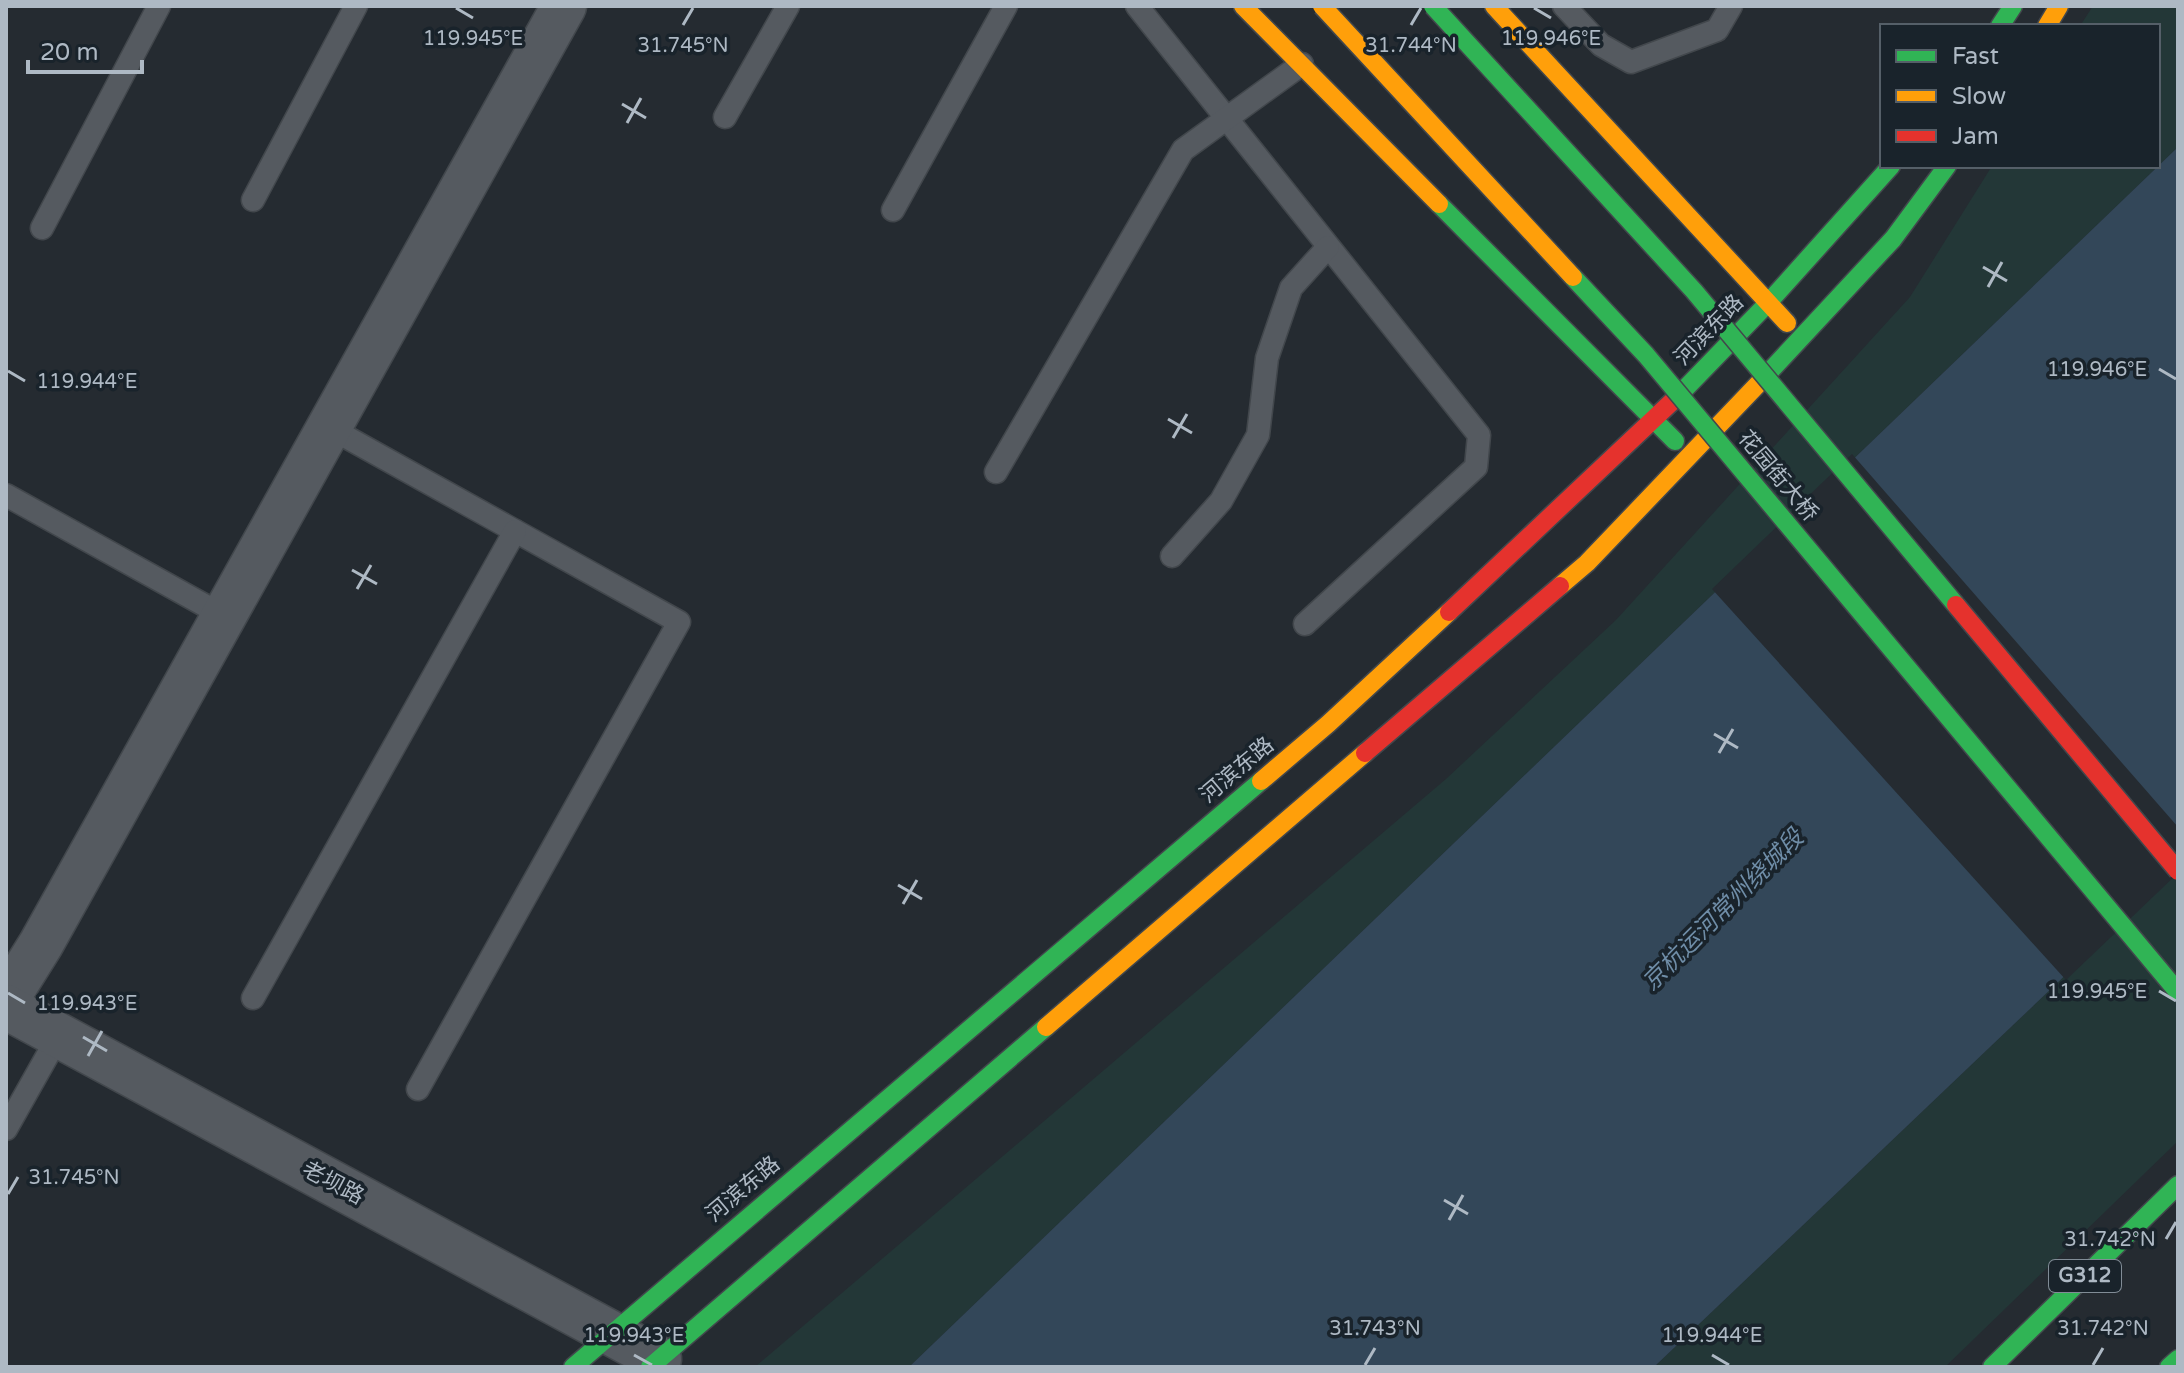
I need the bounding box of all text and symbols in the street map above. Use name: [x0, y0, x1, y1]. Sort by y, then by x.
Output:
scale bar: [28, 24, 142, 74]
legend: [1880, 24, 2160, 168]
text: 119.945°E: [423, 27, 523, 51]
text: 119.946°E: [1501, 27, 1601, 51]
text: 31.745°N: [637, 34, 729, 58]
text: 31.744°N: [1365, 34, 1457, 58]
text: 20 m: [40, 38, 98, 67]
text: Fast: [1952, 42, 1999, 71]
text: Slow: [1952, 82, 2006, 111]
text: Jam: [1952, 122, 1999, 151]
street label: 河滨东路: [1669, 289, 1749, 371]
text: 119.946°E: [2047, 358, 2147, 382]
text: 119.944°E: [37, 370, 137, 394]
street label: 花园街大桥: [1733, 426, 1823, 526]
street label: 河滨东路: [1195, 732, 1279, 808]
water label: 京杭运河常州绕城段: [1636, 822, 1811, 997]
text: 119.945°E: [2047, 980, 2147, 1004]
text: 119.943°E: [37, 992, 137, 1016]
street label: 河滨东路: [701, 1151, 785, 1227]
street label: 老坝路: [298, 1156, 368, 1210]
text: 31.745°N: [28, 1166, 120, 1190]
text: 31.742°N: [2064, 1228, 2156, 1252]
road number: G312: [2049, 1260, 2121, 1292]
text: 31.743°N: [1329, 1317, 1421, 1341]
text: 31.742°N: [2057, 1317, 2149, 1341]
text: 119.943°E: [584, 1324, 684, 1348]
text: 119.944°E: [1662, 1324, 1762, 1348]

